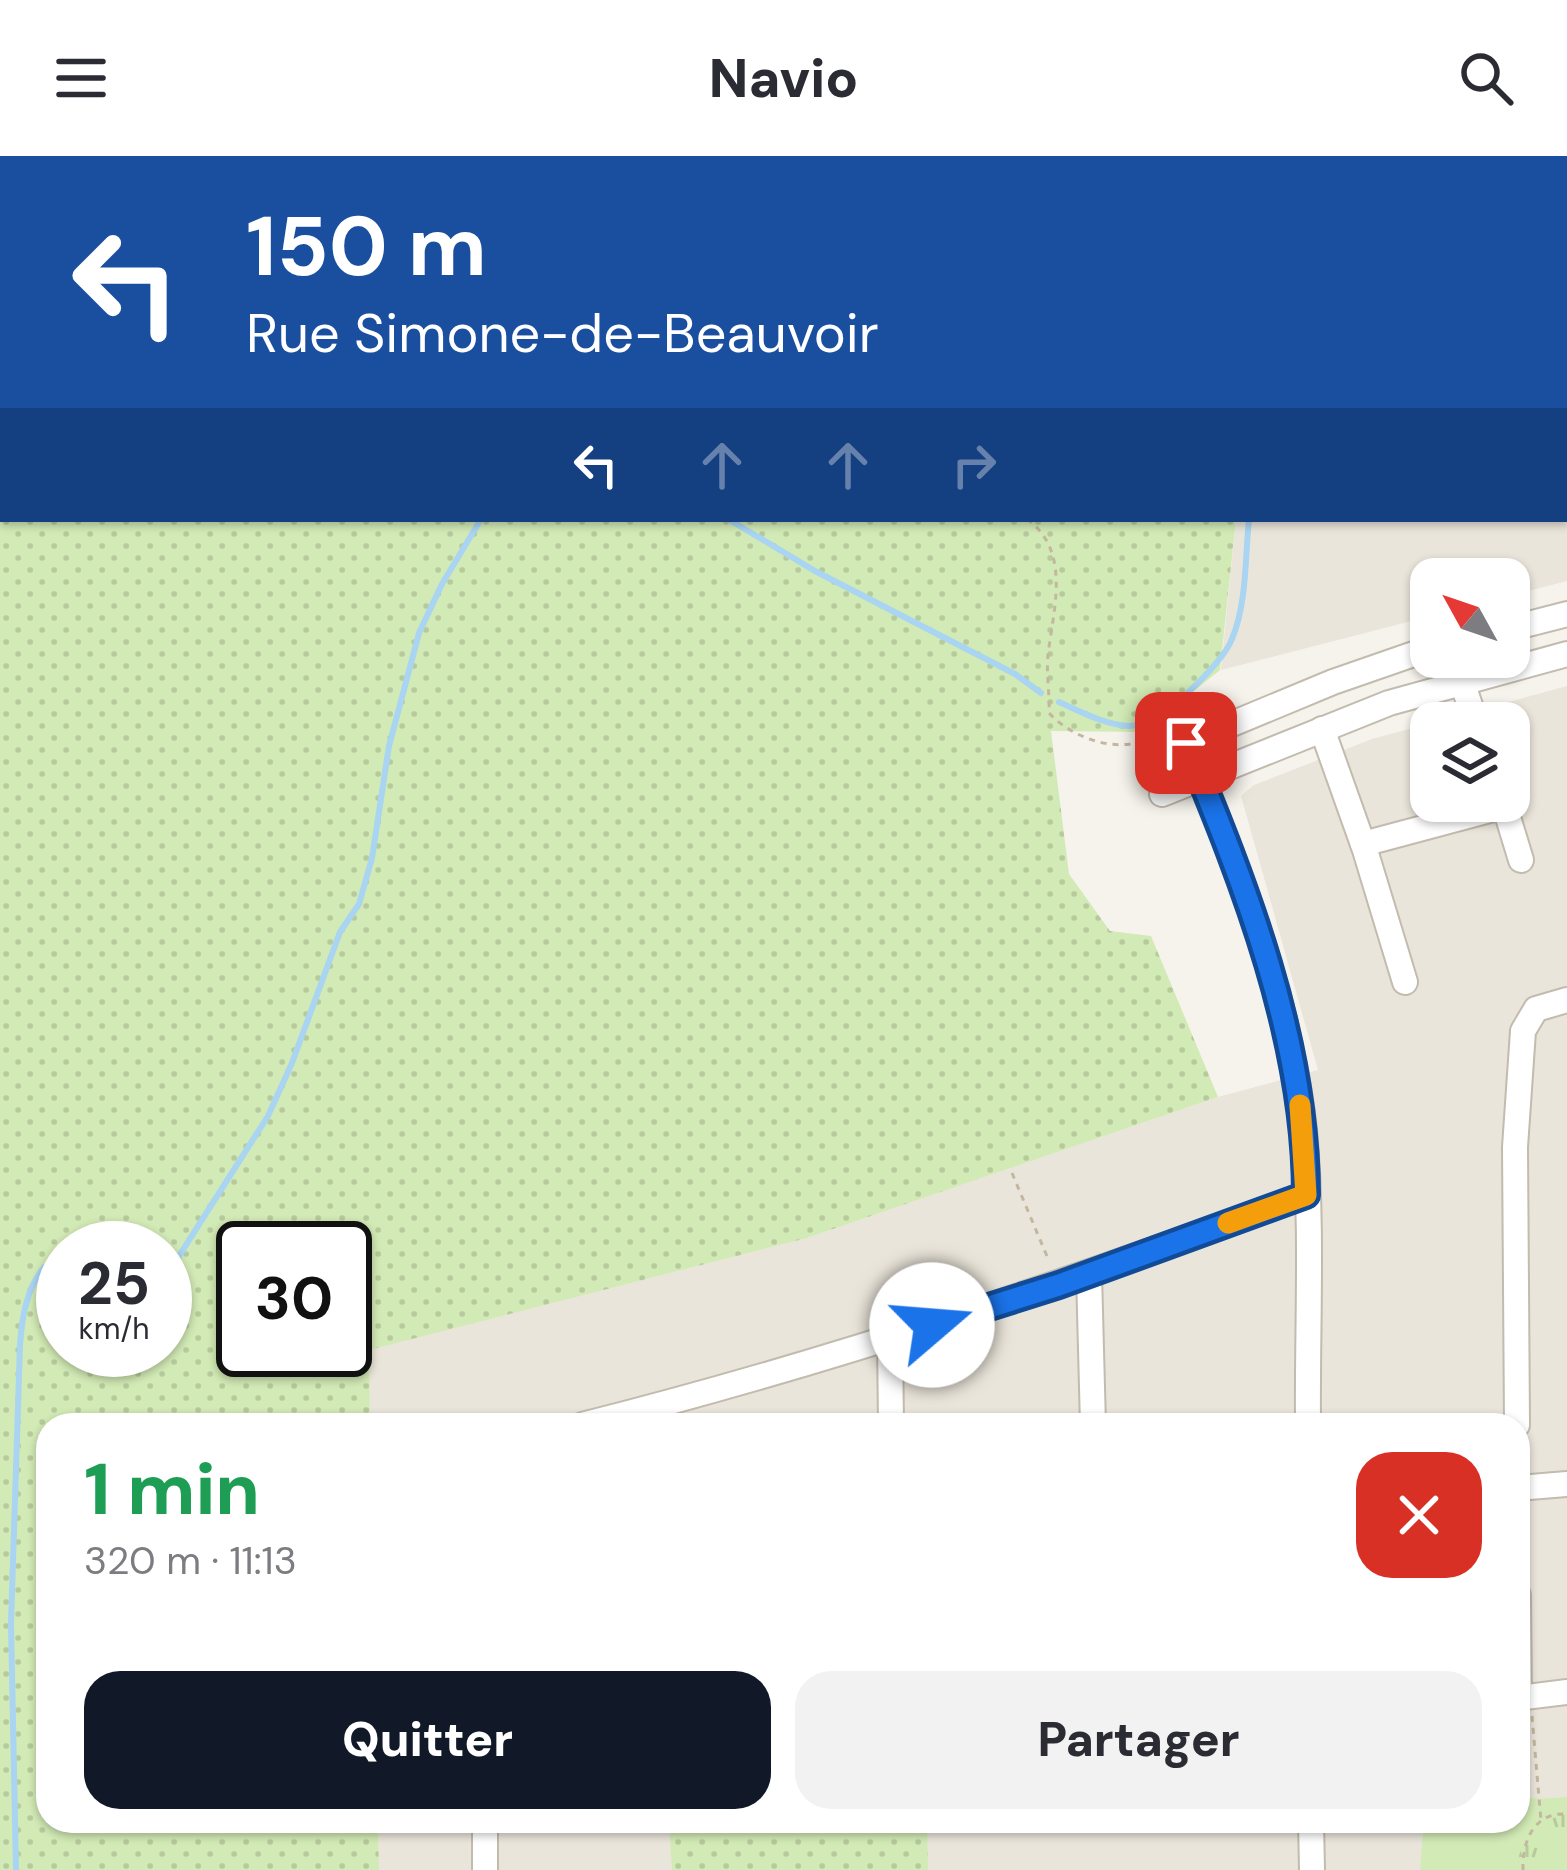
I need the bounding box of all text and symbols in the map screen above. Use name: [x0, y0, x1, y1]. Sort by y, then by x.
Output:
text: Navio: [709, 43, 858, 114]
icon: menu: [48, 45, 114, 111]
icon: search: [1453, 45, 1519, 111]
text: 150 m: [246, 192, 487, 301]
icon: left: [48, 204, 204, 360]
text: Rue Simone-de-Beauvoir: [246, 298, 879, 369]
icon: left: [563, 432, 629, 498]
icon: ahead: [689, 432, 755, 498]
icon: ahead: [815, 432, 881, 498]
icon: right: [941, 432, 1007, 498]
north arrow: [1410, 558, 1530, 678]
map controls: [1410, 558, 1530, 822]
pin: [1135, 692, 1237, 794]
button: layers: [1410, 702, 1530, 822]
icon: arrive: [1153, 710, 1219, 776]
speed limit sign: 30: [216, 1221, 372, 1377]
text: 25: [78, 1244, 150, 1323]
position arrow: [869, 1262, 995, 1388]
text: km/h: [79, 1309, 149, 1348]
text: 1 min: [84, 1443, 260, 1536]
button: close: [1356, 1452, 1482, 1578]
text: 320 m · 11:13: [84, 1535, 297, 1586]
button: Quitter: [84, 1671, 771, 1809]
button: Partager: [795, 1671, 1482, 1809]

